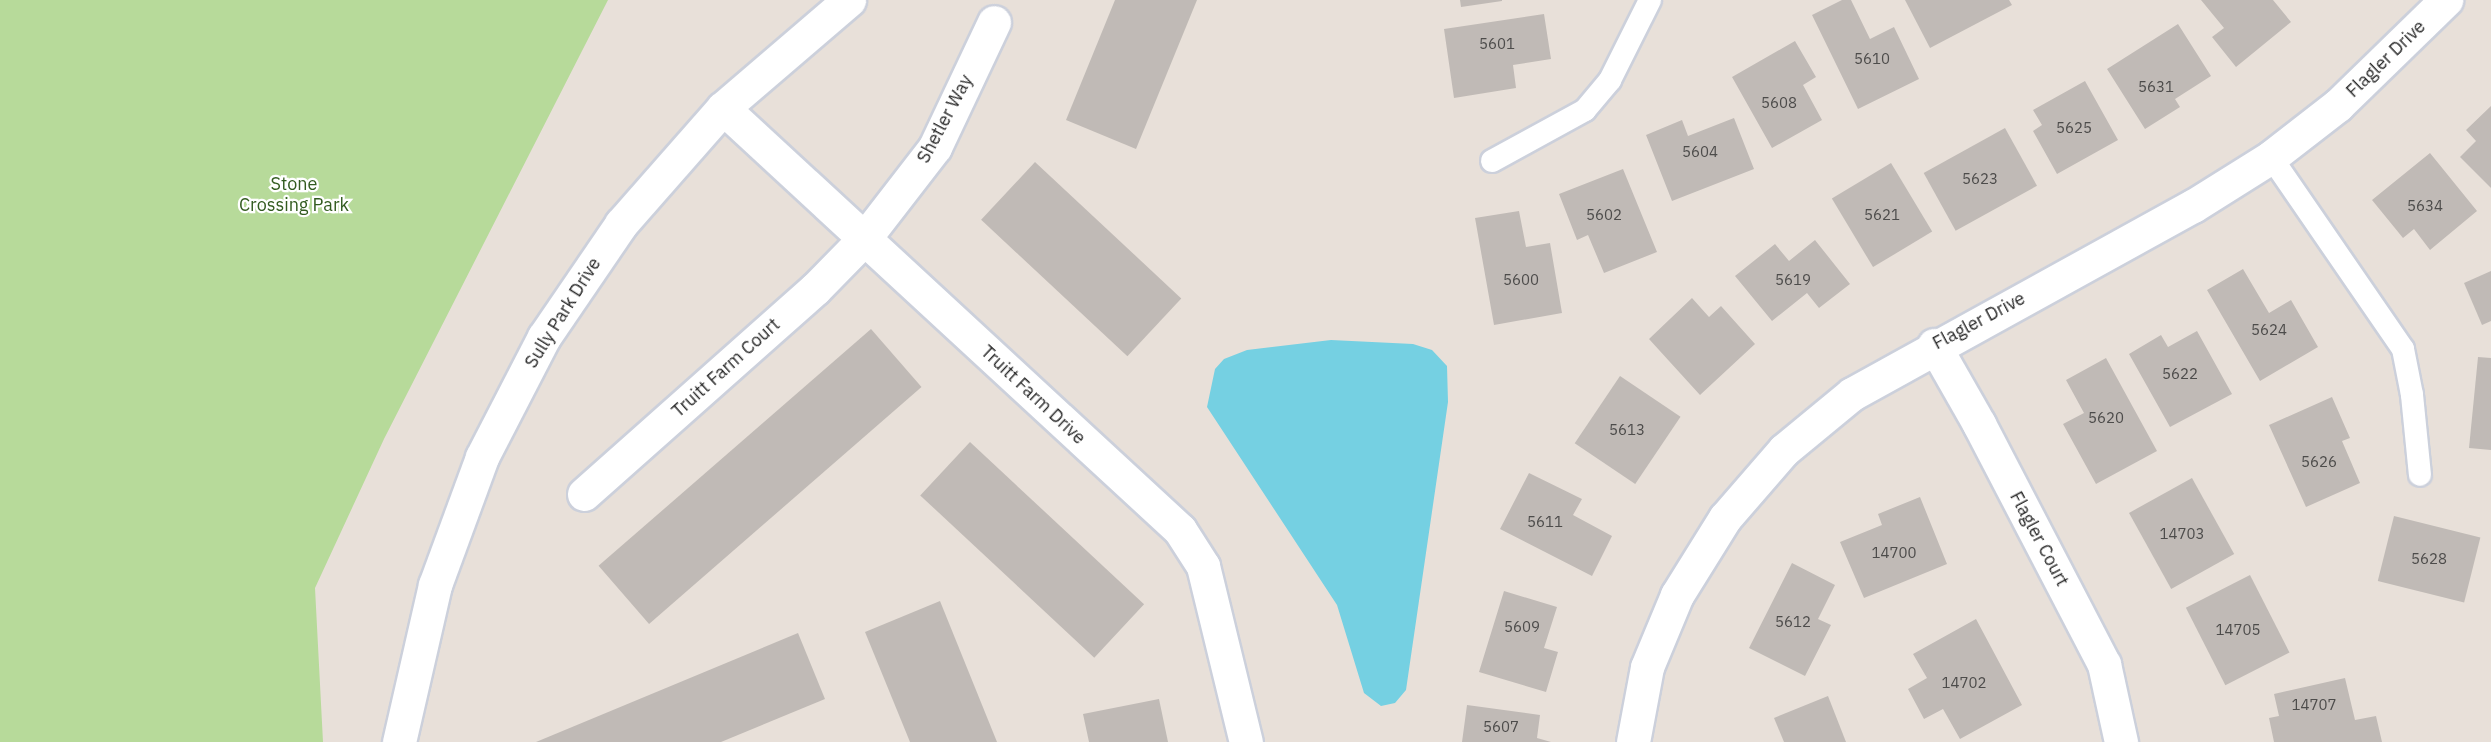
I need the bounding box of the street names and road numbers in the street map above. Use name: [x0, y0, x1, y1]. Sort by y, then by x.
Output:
street label: Flagler Drive: [2342, 16, 2430, 102]
street label: Shetler Way: [913, 71, 977, 167]
street label: Sully Park Drive: [520, 254, 606, 372]
street label: Flagler Drive: [1929, 288, 2029, 354]
street label: Truitt Farm Court: [668, 314, 784, 422]
street label: Truitt Farm Drive: [976, 341, 1090, 449]
street label: Flagler Court: [2005, 488, 2073, 590]

